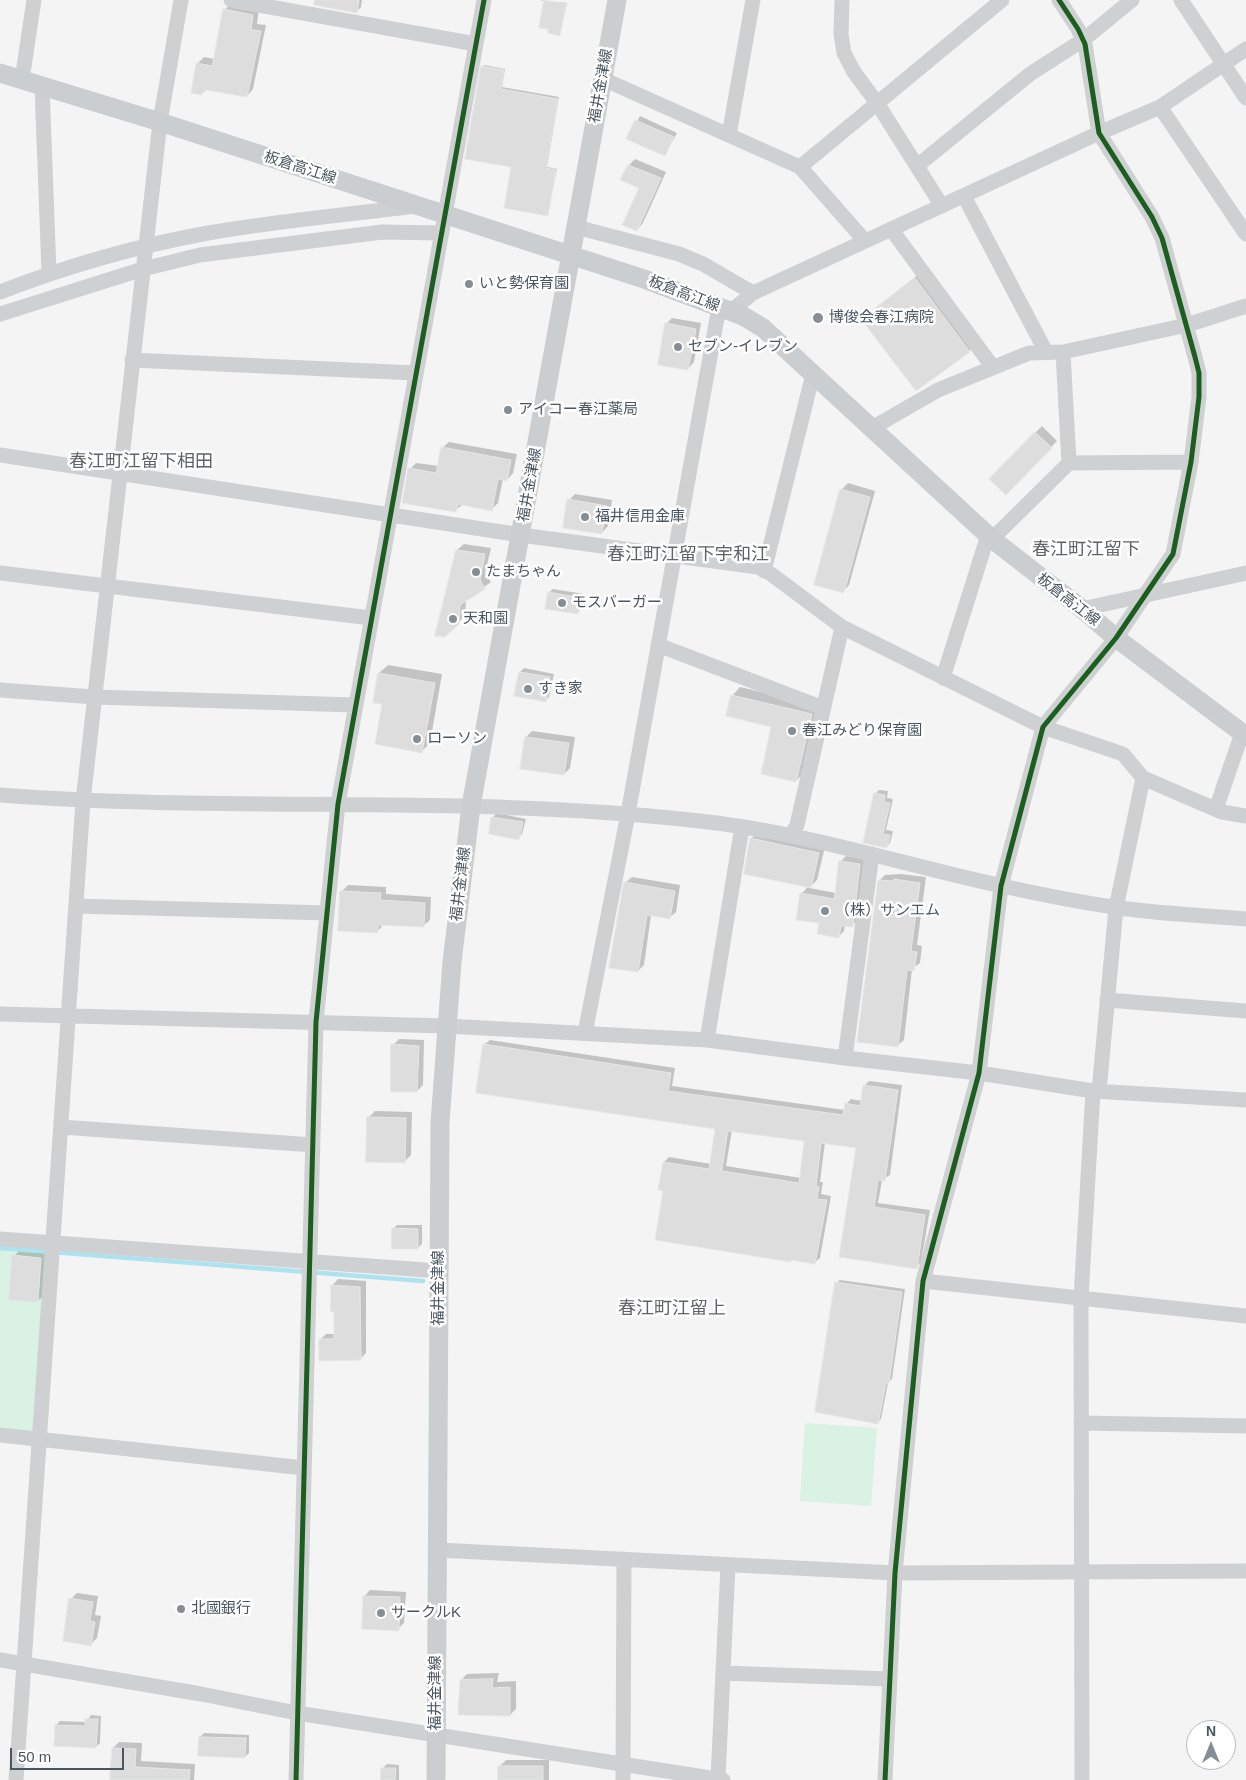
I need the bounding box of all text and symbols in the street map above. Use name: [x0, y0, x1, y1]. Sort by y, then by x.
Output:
street label: 福井金津線: [586, 48, 616, 124]
street label: 板倉高江線: [262, 148, 338, 188]
street label: 板倉高江線: [646, 272, 722, 316]
place label: いと勢保育園: [479, 275, 569, 293]
marker: いと勢保育園: [463, 278, 475, 290]
place label: 博俊会春江病院: [829, 309, 934, 327]
marker: 博俊会春江病院: [811, 311, 825, 325]
place label: セブン-イレブン: [688, 338, 798, 356]
marker: セブン-イレブン: [672, 341, 684, 353]
place label: アイコー春江薬局: [518, 401, 638, 419]
marker: アイコー春江薬局: [502, 404, 514, 416]
street label: 福井金津線: [515, 447, 545, 523]
district label: 春江町江留下相田: [69, 451, 213, 473]
place label: 福井信用金庫: [595, 508, 685, 526]
marker: 福井信用金庫: [579, 511, 591, 523]
district label: 春江町江留下: [1032, 539, 1140, 561]
district label: 春江町江留下宇和江: [607, 544, 769, 566]
place label: たまちゃん: [486, 563, 561, 581]
marker: たまちゃん: [470, 566, 482, 578]
street label: 板倉高江線: [1033, 570, 1103, 630]
place label: モスバーガー: [572, 594, 662, 612]
marker: モスバーガー: [556, 597, 568, 609]
place label: 天和園: [463, 610, 508, 628]
marker: 天和園: [447, 613, 459, 625]
place label: すき家: [538, 680, 583, 698]
marker: すき家: [522, 683, 534, 695]
place label: 春江みどり保育園: [802, 722, 922, 740]
marker: 春江みどり保育園: [786, 725, 798, 737]
place label: ローソン: [427, 730, 487, 748]
marker: ローソン: [411, 733, 423, 745]
street label: 福井金津線: [447, 846, 475, 922]
place label: （株）サンエム: [835, 902, 940, 920]
marker: （株）サンエム: [819, 905, 831, 917]
street label: 福井金津線: [430, 1251, 448, 1325]
district label: 春江町江留上: [618, 1298, 726, 1320]
place label: 北國銀行: [191, 1600, 251, 1618]
marker: 北國銀行: [175, 1603, 187, 1615]
place label: サークルK: [391, 1604, 461, 1622]
marker: サークルK: [375, 1607, 387, 1619]
street label: 福井金津線: [427, 1656, 445, 1730]
north arrow: [1186, 1720, 1236, 1770]
text: N: [1206, 1723, 1216, 1739]
scale bar: [12, 1738, 126, 1770]
text: 50 m: [18, 1748, 51, 1765]

